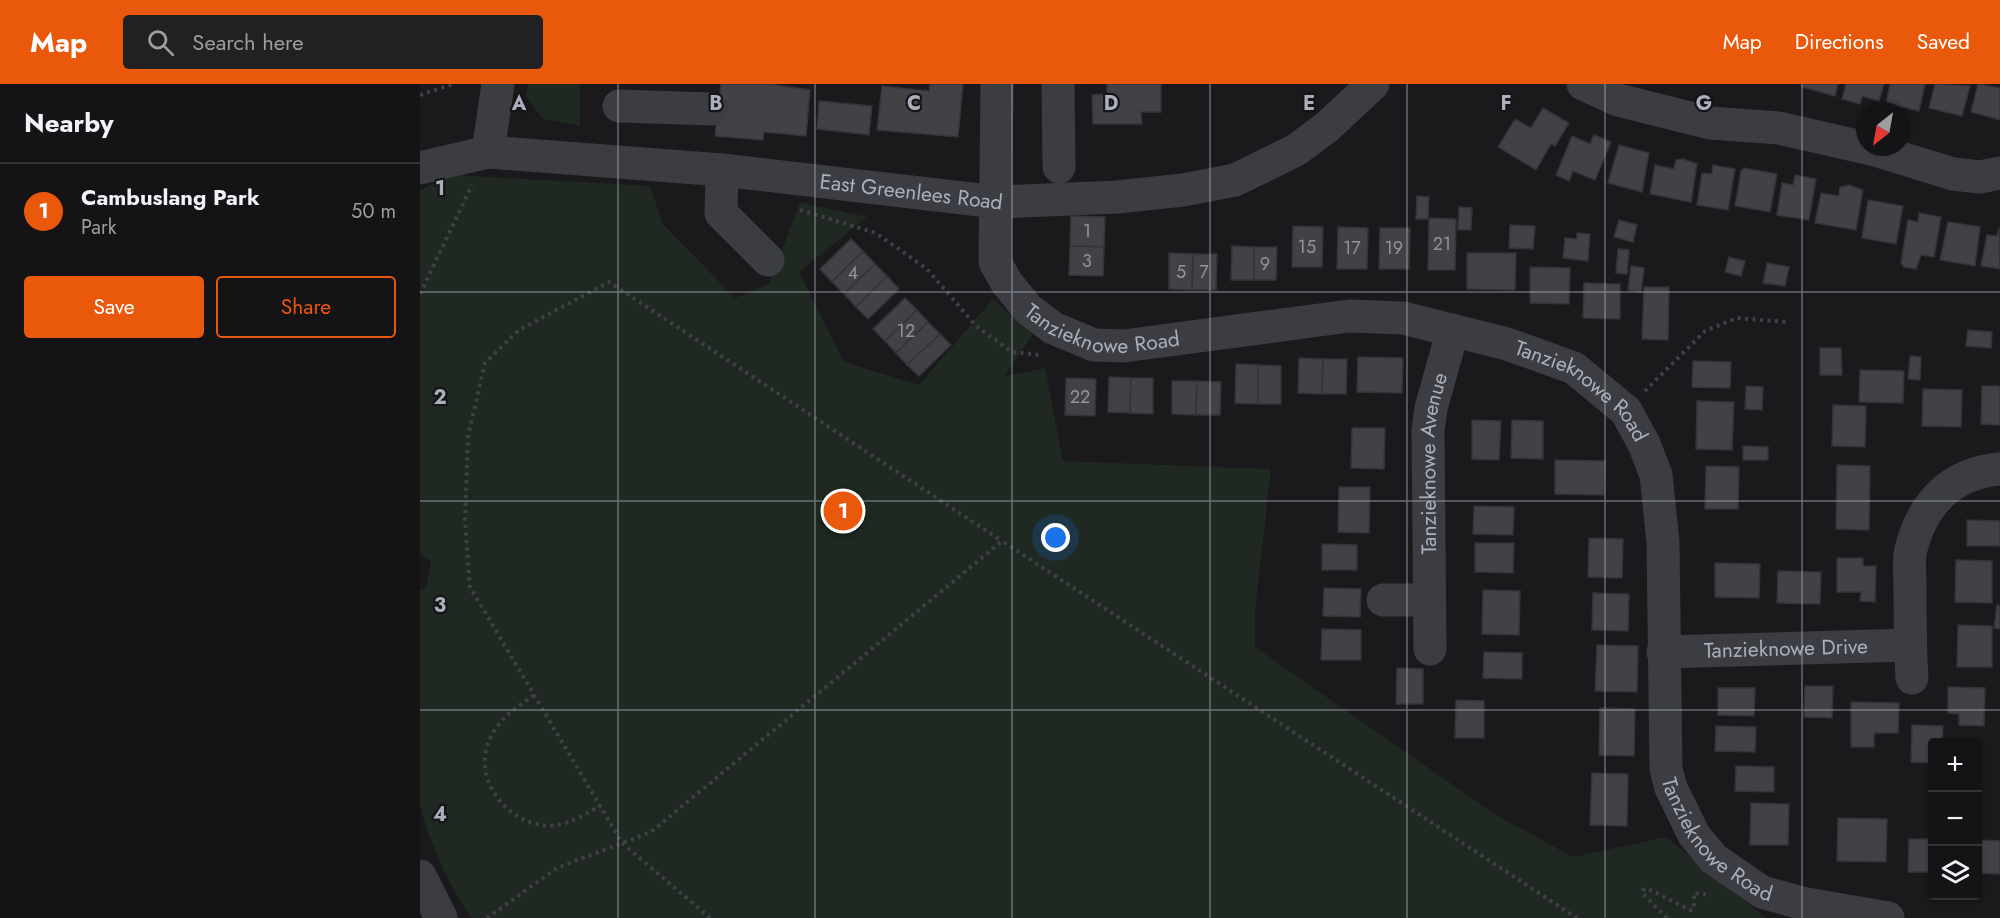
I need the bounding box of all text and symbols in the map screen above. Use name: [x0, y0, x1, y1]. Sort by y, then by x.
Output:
search box: [123, 15, 543, 69]
text: Map: [30, 22, 87, 63]
icon: search: [144, 26, 177, 59]
text: Search here: [192, 26, 304, 58]
text: Map: [1723, 27, 1762, 57]
text: Directions: [1795, 27, 1884, 57]
text: Saved: [1917, 27, 1970, 57]
text: A: [511, 89, 527, 118]
text: B: [709, 89, 723, 118]
text: C: [907, 89, 921, 118]
text: D: [1104, 89, 1118, 118]
text: E: [1303, 89, 1315, 118]
text: F: [1500, 89, 1512, 118]
text: G: [1696, 89, 1712, 118]
north arrow: [1856, 102, 1910, 156]
text: Nearby: [24, 104, 113, 142]
street label: East Greenlees Road: [818, 166, 1004, 218]
text: 1: [435, 174, 445, 203]
text: Cambuslang Park: [81, 181, 260, 213]
text: 1: [38, 197, 49, 226]
text: 50 m: [351, 197, 396, 226]
text: Park: [81, 213, 117, 242]
house number: 1: [1083, 218, 1091, 244]
house number: 21: [1433, 231, 1451, 257]
house number: 15: [1298, 234, 1316, 260]
house number: 17: [1343, 235, 1361, 261]
house number: 19: [1385, 235, 1403, 261]
house number: 3: [1082, 248, 1092, 274]
house number: 9: [1260, 251, 1270, 277]
house number: 5: [1176, 259, 1186, 285]
house number: 7: [1199, 259, 1209, 285]
house number: 4: [848, 260, 858, 286]
button: Save: [24, 276, 204, 338]
button: Share: [216, 276, 396, 338]
street label: Tanzieknowe Road: [1018, 296, 1181, 361]
house number: 12: [897, 318, 915, 344]
street label: Tanzieknowe Road: [1510, 333, 1655, 447]
street label: Tanzieknowe Avenue: [1412, 369, 1455, 555]
text: 2: [433, 383, 447, 412]
house number: 22: [1070, 384, 1090, 410]
pin: 1: [824, 488, 862, 534]
your location: [1041, 523, 1070, 552]
text: 3: [434, 591, 446, 620]
street label: Tanzieknowe Drive: [1704, 631, 1869, 666]
map controls: [1928, 738, 1982, 900]
button: +: [1928, 738, 1982, 792]
street label: Tanzieknowe Road: [1654, 774, 1776, 909]
button: −: [1928, 792, 1982, 846]
text: 4: [433, 800, 447, 829]
button: layers: [1928, 846, 1982, 900]

